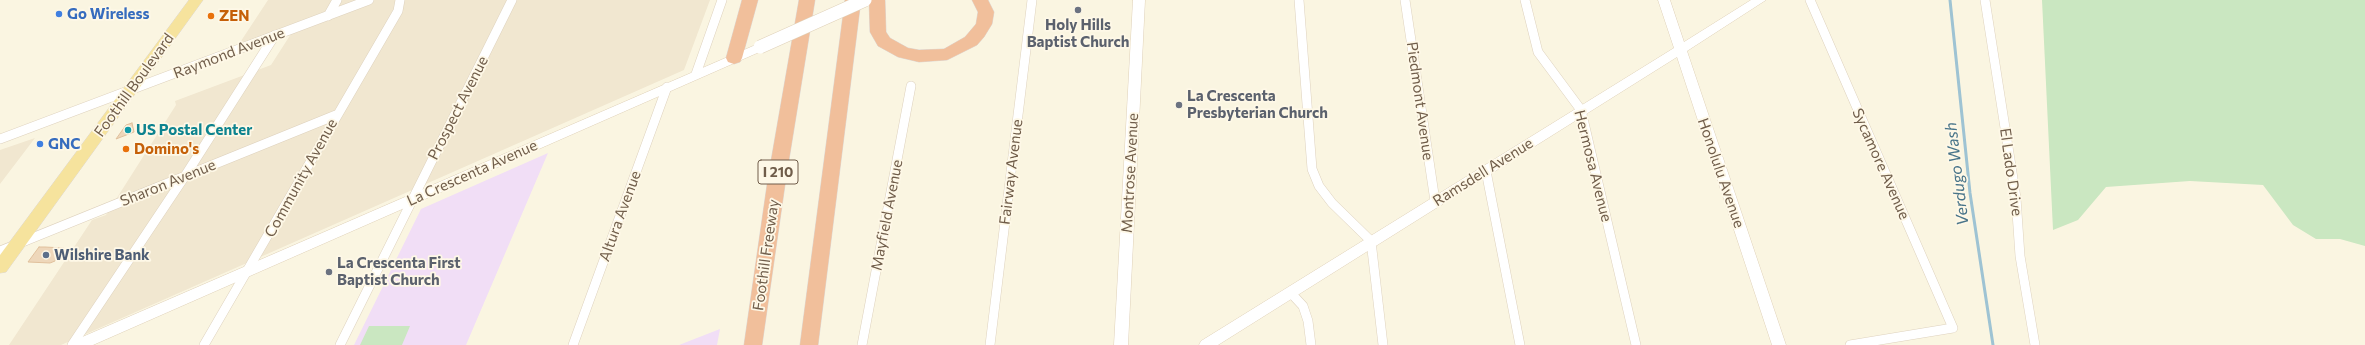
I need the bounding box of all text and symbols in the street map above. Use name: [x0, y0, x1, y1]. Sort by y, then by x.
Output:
place label: Go Wireless: [67, 5, 149, 23]
marker: Holy Hills Baptist Church: [1073, 5, 1083, 15]
place label: ZEN: [219, 7, 250, 25]
marker: Go Wireless: [54, 9, 64, 19]
marker: ZEN: [206, 11, 216, 21]
place label: Holy Hills Baptist Church: [1027, 16, 1129, 51]
street label: Raymond Avenue: [171, 24, 287, 82]
street label: Foothill Boulevard: [90, 30, 178, 140]
street label: Piedmont Avenue: [1403, 41, 1437, 161]
street label: Prospect Avenue: [424, 53, 492, 163]
place label: La Crescenta Presbyterian Church: [1187, 87, 1328, 122]
marker: La Crescenta Presbyterian Church: [1174, 100, 1184, 110]
street label: Sycamore Avenue: [1848, 106, 1914, 222]
street label: Hermosa Avenue: [1570, 108, 1616, 224]
street label: Montrose Avenue: [1118, 113, 1142, 233]
street label: Community Avenue: [261, 115, 341, 241]
street label: Honolulu Avenue: [1694, 116, 1748, 230]
street label: Fairway Avenue: [996, 118, 1026, 226]
place label: US Postal Center: [136, 121, 252, 139]
water label: Verdugo Wash: [1941, 121, 1973, 227]
marker: US Postal Center: [123, 125, 133, 135]
street label: El Lado Drive: [1996, 127, 2026, 217]
street label: Ramsdell Avenue: [1430, 134, 1536, 210]
place label: GNC: [48, 135, 80, 153]
street label: La Crescenta Avenue: [404, 136, 540, 210]
marker: GNC: [35, 139, 45, 149]
place label: Domino's: [134, 140, 199, 158]
marker: Domino's: [121, 144, 131, 154]
street label: Sharon Avenue: [118, 156, 218, 210]
street label: Mayfield Avenue: [867, 158, 907, 272]
road number: I 210: [758, 160, 798, 184]
street label: Altura Avenue: [595, 168, 645, 264]
street label: Foothill Freeway: [749, 198, 783, 312]
place label: Wilshire Bank: [54, 246, 150, 264]
marker: Wilshire Bank: [41, 250, 51, 260]
place label: La Crescenta First Baptist Church: [337, 254, 461, 289]
marker: La Crescenta First Baptist Church: [324, 267, 334, 277]

